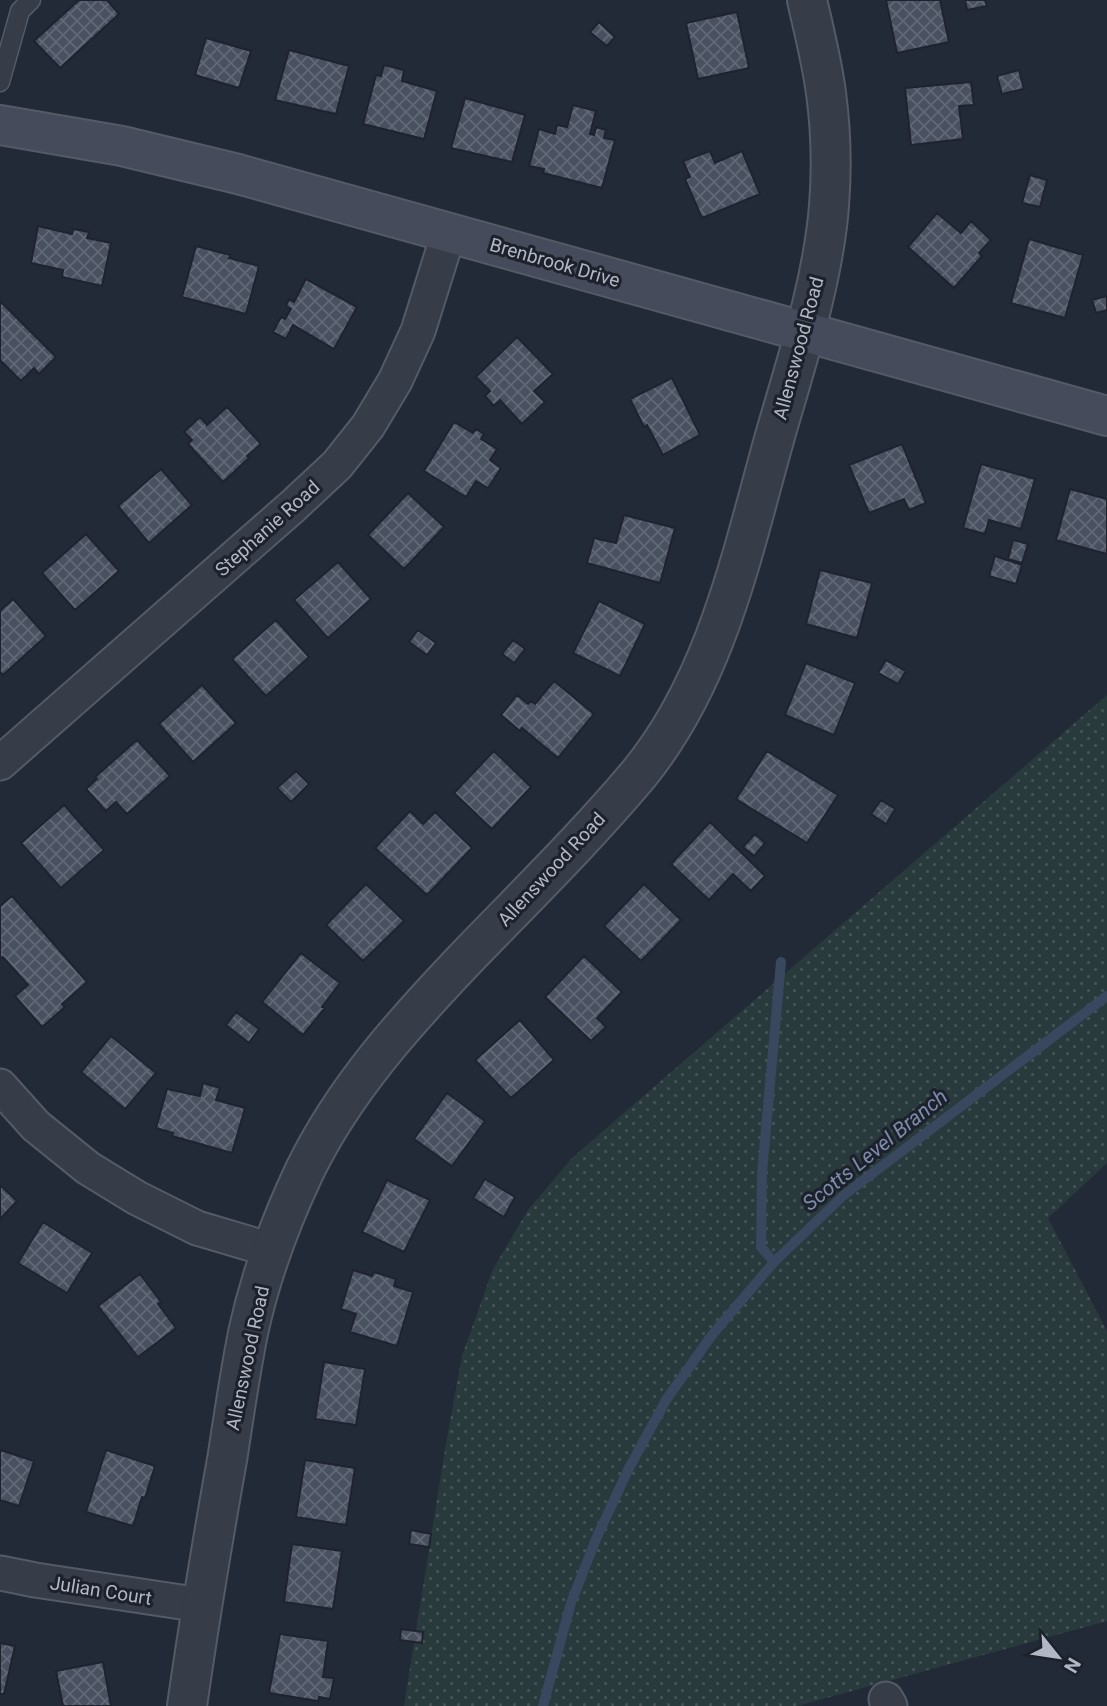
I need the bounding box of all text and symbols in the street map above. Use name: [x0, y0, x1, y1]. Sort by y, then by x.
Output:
street label: Brenbrook Drive: [487, 233, 623, 292]
street label: Allenswood Road: [768, 274, 829, 422]
street label: Stephanie Road: [210, 475, 324, 581]
street label: Allenswood Road: [493, 808, 610, 931]
water label: Scotts Level Branch: [798, 1084, 952, 1216]
street label: Allenswood Road: [221, 1284, 274, 1432]
street label: Julian Court: [48, 1571, 153, 1610]
north arrow: [1023, 1622, 1093, 1692]
text: N: [1059, 1654, 1086, 1677]

